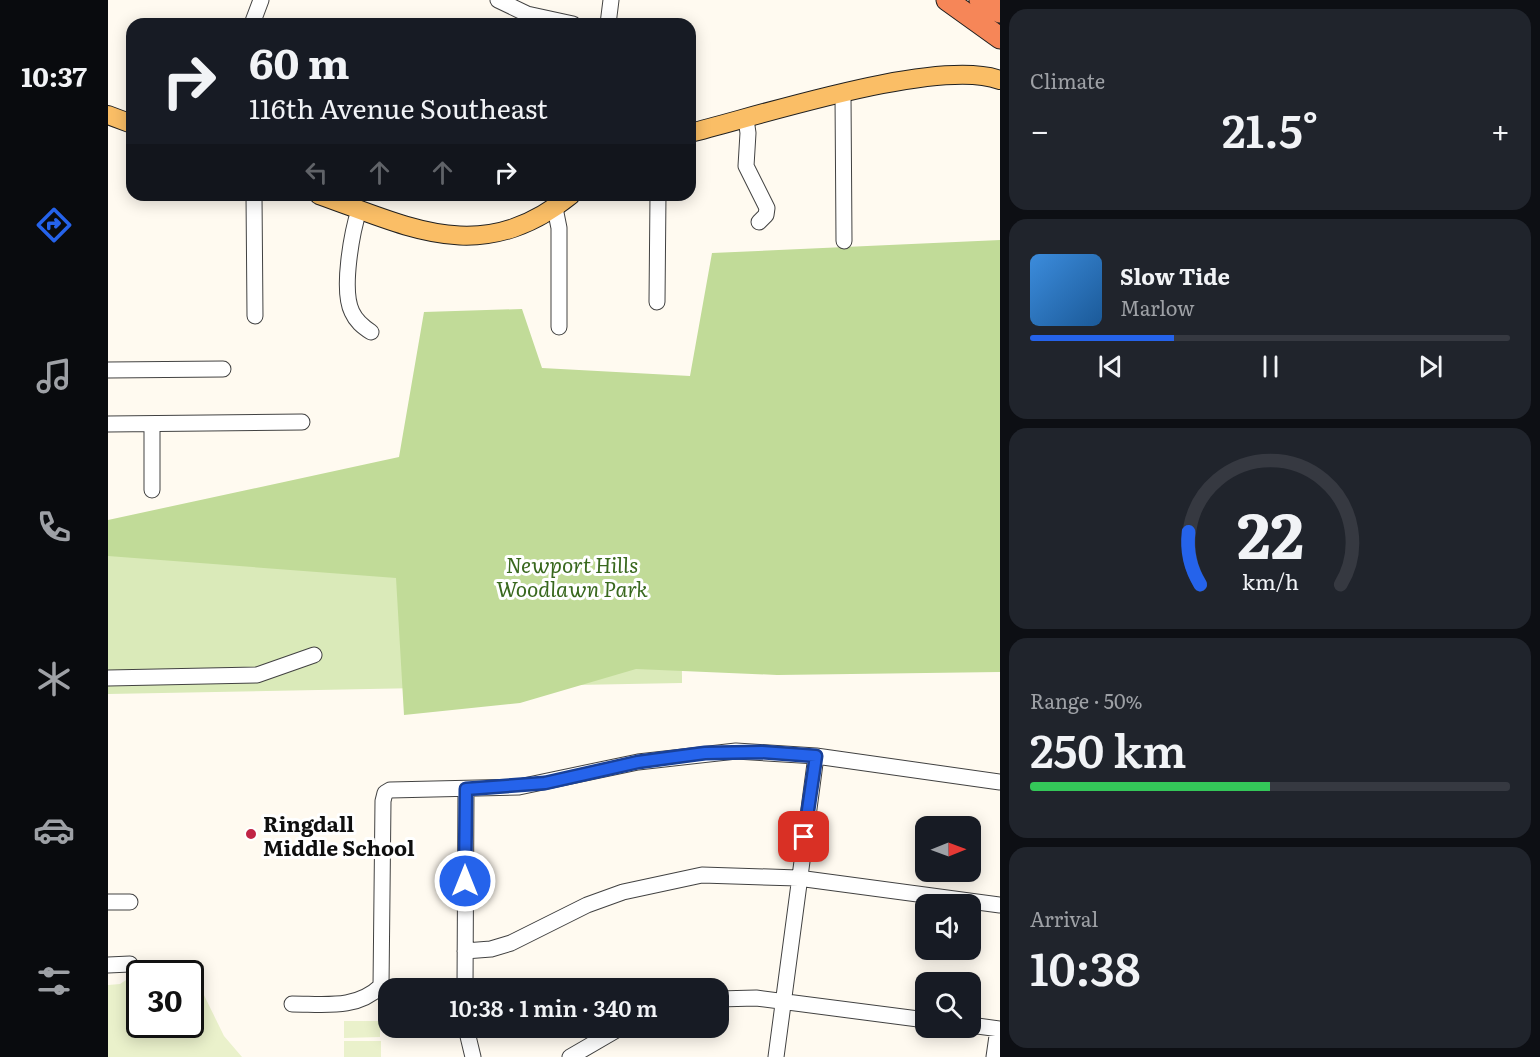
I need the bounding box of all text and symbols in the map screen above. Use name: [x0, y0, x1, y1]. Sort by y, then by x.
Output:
text: 60 m: [249, 30, 350, 92]
icon: right: [150, 42, 228, 120]
text: 10:37: [21, 55, 87, 95]
text: Climate: [1030, 65, 1105, 95]
text: 116th Avenue Southeast: [249, 87, 548, 127]
text: 21.5°: [1222, 95, 1318, 162]
text: −: [1030, 104, 1049, 153]
text: +: [1491, 104, 1510, 153]
icon: left: [300, 156, 333, 189]
icon: ahead: [363, 156, 396, 189]
icon: ahead: [426, 156, 459, 189]
icon: right: [489, 156, 522, 189]
icon: directions: [33, 204, 75, 246]
text: Slow Tide: [1120, 259, 1230, 292]
text: Marlow: [1120, 292, 1195, 322]
icon: previous: [1094, 350, 1127, 383]
icon: pause: [1254, 350, 1287, 383]
icon: next: [1414, 350, 1447, 383]
icon: music: [33, 355, 75, 397]
text: 22: [1236, 487, 1304, 579]
icon: phone: [33, 506, 75, 548]
park label: Newport Hills Woodlawn Park: [496, 548, 648, 603]
text: km/h: [1241, 566, 1299, 598]
icon: climate: [33, 658, 75, 700]
text: Range · 50%: [1030, 685, 1143, 715]
text: 250 km: [1030, 715, 1187, 782]
place label: Ringdall Middle School: [263, 807, 415, 862]
icon: car: [33, 809, 75, 851]
pin: [778, 811, 829, 862]
north arrow: [915, 816, 981, 882]
map controls: [915, 816, 981, 1038]
icon: arrive: [787, 820, 820, 853]
marker: Ringdall Middle School: [244, 827, 258, 841]
position arrow: [433, 849, 497, 913]
button: sound: [915, 894, 981, 960]
text: Arrival: [1030, 903, 1098, 933]
text: 10:38: [1030, 933, 1141, 1000]
icon: filters: [33, 960, 75, 1002]
speed limit sign: 30: [126, 960, 204, 1038]
button: search: [915, 972, 981, 1038]
text: 10:38 · 1 min · 340 m: [449, 991, 658, 1024]

